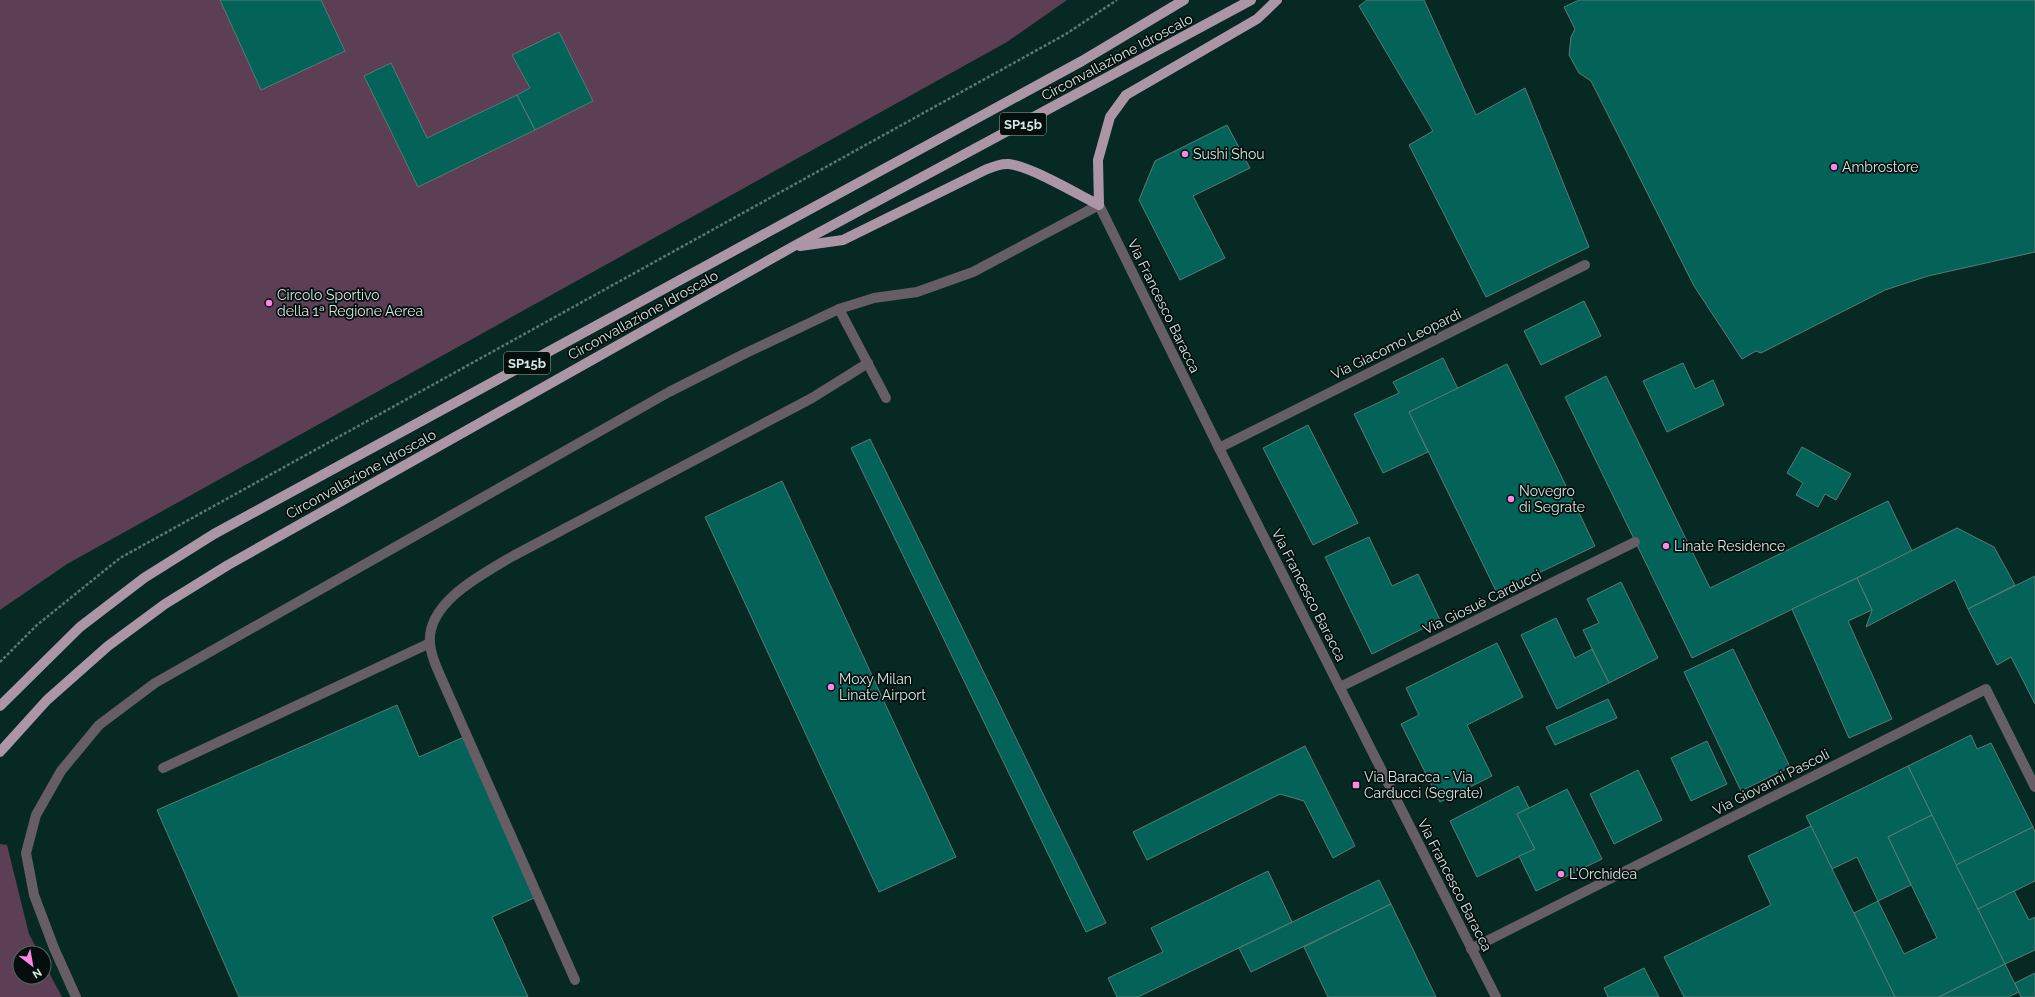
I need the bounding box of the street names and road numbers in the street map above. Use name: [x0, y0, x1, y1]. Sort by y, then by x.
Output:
street label: Circonvallazione Idroscalo: [1039, 10, 1195, 104]
road number: SP15b: [1000, 113, 1046, 135]
street label: Via Francesco Baracca: [1125, 237, 1203, 375]
street label: Circonvallazione Idroscalo: [565, 267, 721, 363]
street label: Via Giacomo Leopardi: [1328, 306, 1464, 382]
road number: SP15b: [504, 352, 550, 374]
street label: Circonvallazione Idroscalo: [283, 426, 439, 522]
street label: Via Francesco Baracca: [1269, 526, 1349, 664]
street label: Via Giosuè Carducci: [1420, 566, 1544, 638]
street label: Via Giovanni Pascoli: [1710, 746, 1832, 818]
street label: Via Francesco Baracca: [1415, 816, 1495, 954]

